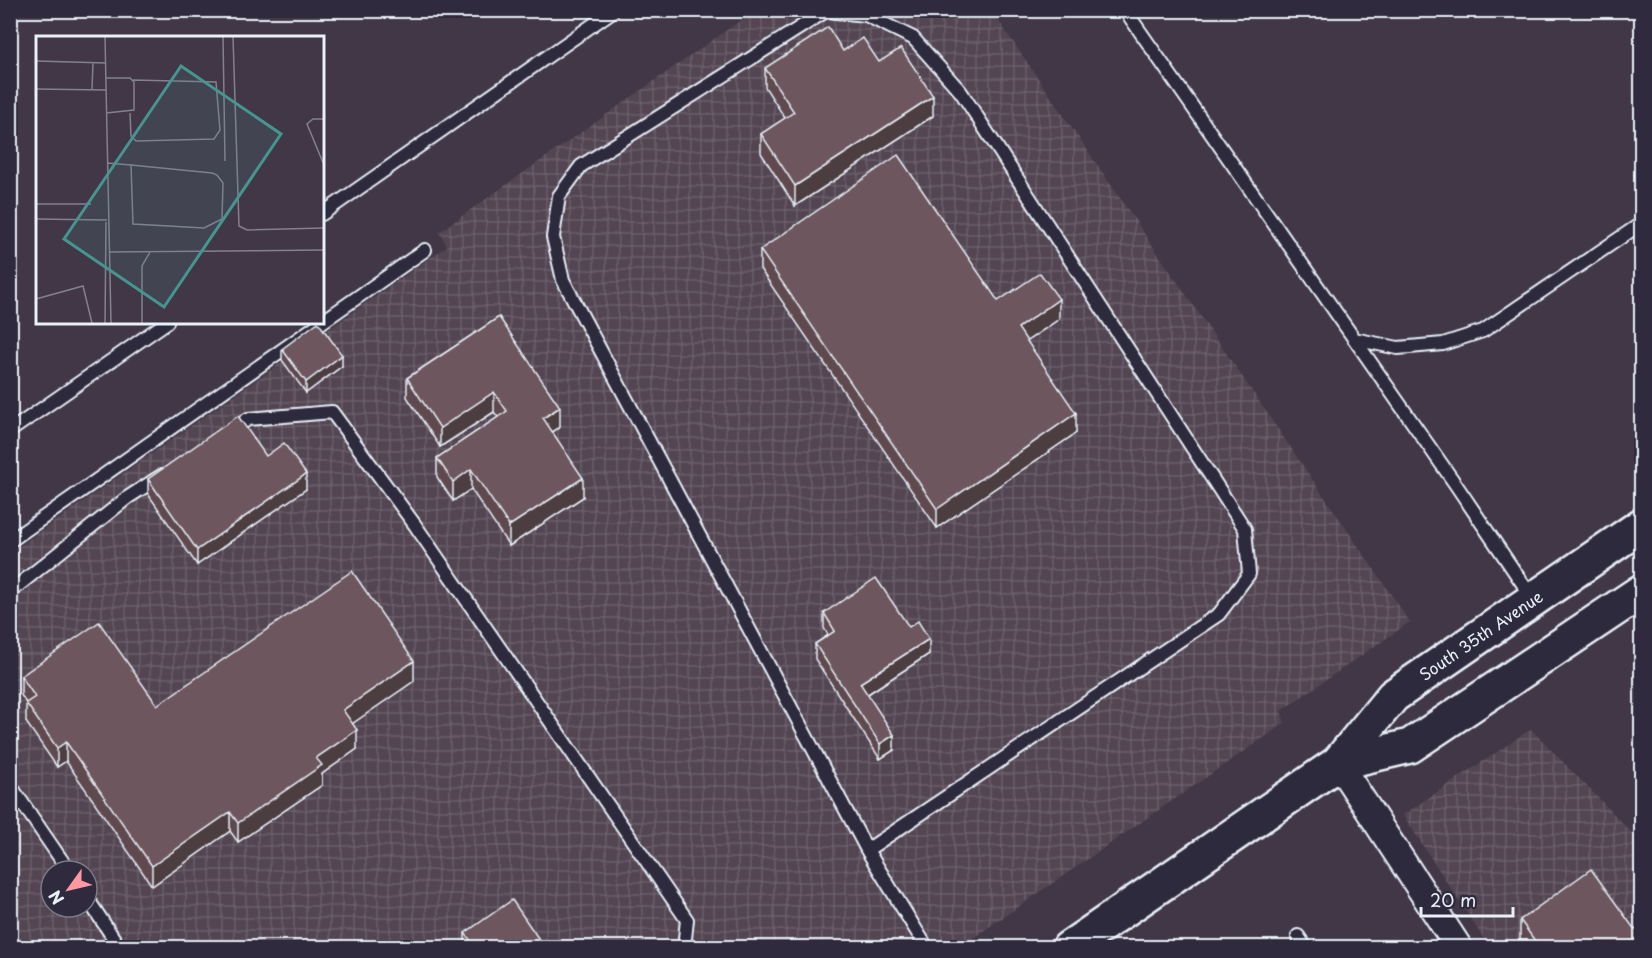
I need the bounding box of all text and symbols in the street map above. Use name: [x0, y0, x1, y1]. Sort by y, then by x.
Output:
inset map: [36, 36, 324, 324]
street label: South 35th Avenue: [1414, 584, 1547, 686]
north arrow: [39, 859, 99, 919]
scale bar: [1421, 880, 1512, 918]
text: N: [42, 886, 69, 910]
text: 20 m: [1430, 886, 1476, 913]

